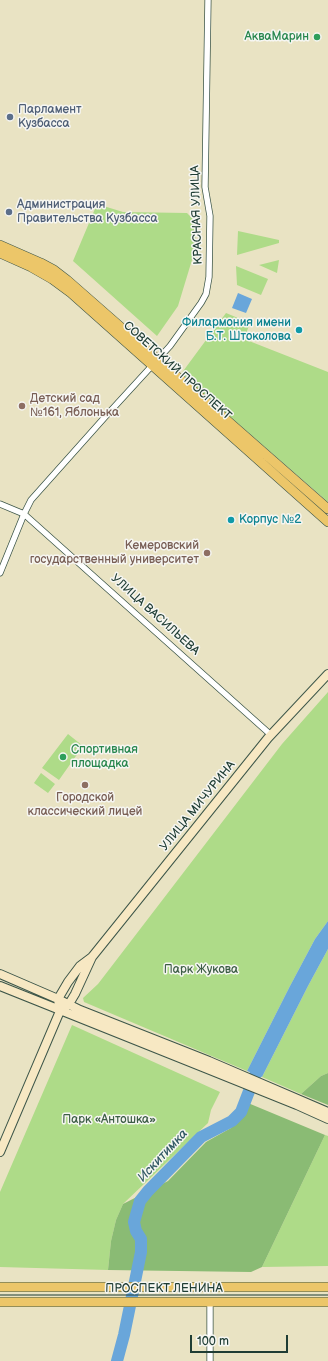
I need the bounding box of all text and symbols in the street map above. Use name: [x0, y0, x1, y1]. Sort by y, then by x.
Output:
place label: АкваМарин: [245, 30, 309, 44]
marker: АкваМарин: [312, 32, 322, 42]
place label: Парламент Кузбасса: [18, 103, 82, 131]
marker: Парламент Кузбасса: [5, 112, 15, 122]
street label: КРАСНАЯ УЛИЦА: [188, 165, 206, 265]
place label: Администрация Правительства Кузбасса: [17, 198, 158, 226]
marker: Администрация Правительства Кузбасса: [4, 207, 14, 217]
place label: Филармония имени Б.Т. Штоколова: [182, 316, 291, 344]
street label: СОВЕТСКИЙ ПРОСПЕКТ: [120, 319, 234, 423]
marker: Филармония имени Б.Т. Штоколова: [294, 325, 304, 335]
place label: Детский сад №161, Яблонька: [30, 392, 119, 420]
marker: Детский сад №161, Яблонька: [17, 401, 27, 411]
place label: Корпус №2: [239, 513, 301, 527]
marker: Корпус №2: [226, 515, 236, 525]
place label: Кемеровский государственный университет: [30, 539, 199, 567]
marker: Кемеровский государственный университет: [202, 548, 212, 558]
street label: УЛИЦА ВАСИЛЬЕВА: [108, 571, 202, 659]
place label: Спортивная площадка: [71, 743, 138, 771]
marker: Спортивная площадка: [58, 752, 68, 762]
street label: УЛИЦА МИЧУРИНА: [157, 758, 239, 854]
marker: Городской классический лицей: [80, 780, 90, 790]
place label: Городской классический лицей: [28, 791, 142, 819]
park label: Парк Жукова: [164, 963, 238, 977]
park label: Парк «Антошка»: [62, 1113, 156, 1127]
water label: Искитимка: [135, 1126, 191, 1186]
street label: ПРОСПЕКТ ЛЕНИНА: [105, 1282, 223, 1296]
scale bar: [192, 1327, 290, 1353]
text: 100 m: [197, 1334, 229, 1349]

